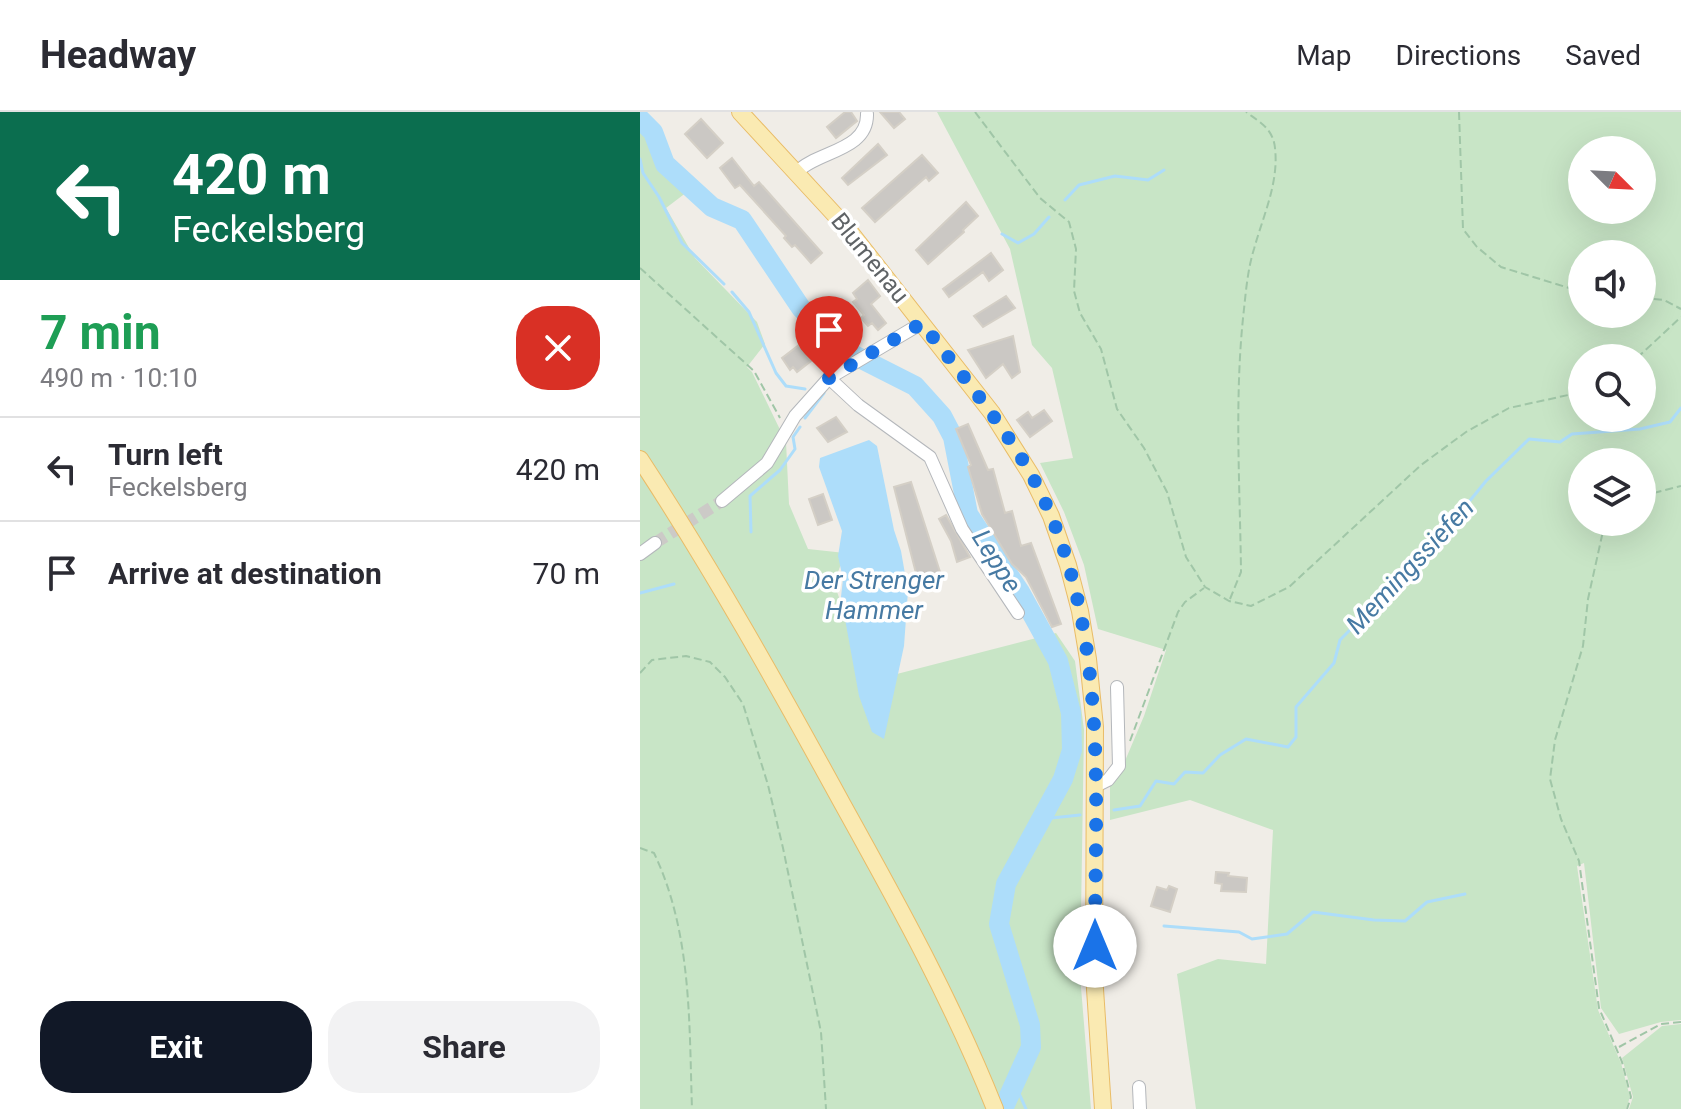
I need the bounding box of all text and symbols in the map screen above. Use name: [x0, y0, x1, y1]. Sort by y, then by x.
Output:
text: Headway: [40, 33, 196, 77]
text: Map: [1296, 39, 1352, 72]
text: Directions: [1396, 39, 1521, 72]
text: Saved: [1565, 39, 1641, 72]
north arrow: [1568, 136, 1656, 224]
map controls: [1568, 136, 1656, 536]
text: 420 m: [172, 142, 331, 208]
icon: left: [40, 144, 144, 248]
street label: Blumenau: [825, 207, 915, 309]
text: Feckelsberg: [172, 209, 365, 251]
button: sound: [1568, 240, 1656, 328]
pin: [795, 296, 863, 378]
text: 7 min: [40, 304, 161, 361]
button: close: [516, 306, 600, 390]
icon: arrive: [807, 308, 851, 352]
button: search: [1568, 344, 1656, 432]
text: 490 m · 10:10: [40, 363, 198, 393]
text: Turn left: [108, 437, 223, 472]
icon: left: [40, 447, 84, 491]
button: layers: [1568, 448, 1656, 536]
text: 420 m: [516, 452, 600, 487]
text: Feckelsberg: [108, 472, 248, 502]
water label: Memingssiefen: [1340, 493, 1480, 639]
water label: Leppe: [966, 524, 1028, 598]
icon: arrive: [40, 551, 84, 595]
text: Arrive at destination: [108, 556, 382, 591]
text: 70 m: [533, 556, 600, 591]
water label: Der Strenger Hammer: [804, 565, 945, 625]
position arrow: [1053, 904, 1137, 988]
button: Exit: [40, 1001, 312, 1093]
button: Share: [328, 1001, 600, 1093]

